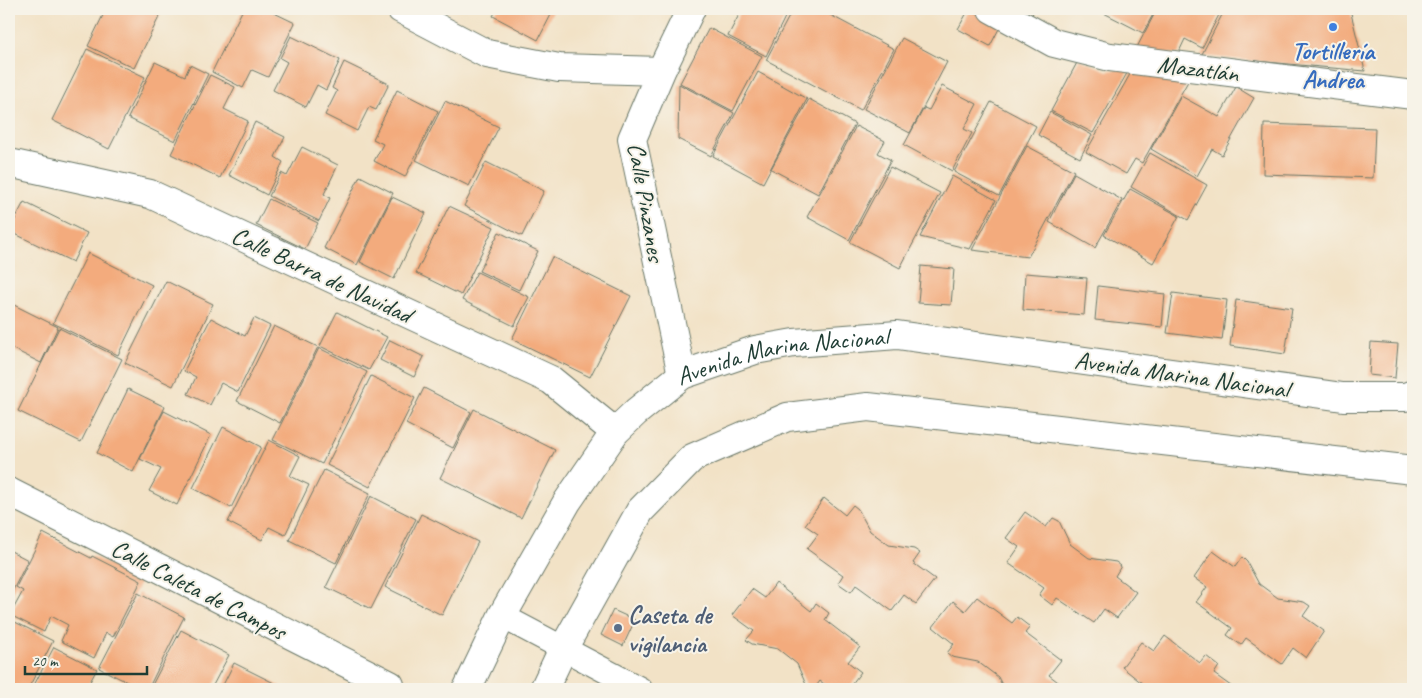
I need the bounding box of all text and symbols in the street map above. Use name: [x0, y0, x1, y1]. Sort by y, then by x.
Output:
marker: Tortillería Andrea: [1327, 21, 1339, 33]
place label: Tortillería Andrea: [1292, 35, 1376, 96]
street label: Mazatlán: [1155, 48, 1241, 90]
street label: Calle Pinzanes: [620, 140, 673, 266]
street label: Calle Barra de Navidad: [226, 219, 421, 332]
street label: Avenida Marina Nacional: [672, 320, 894, 393]
street label: Avenida Marina Nacional: [1073, 344, 1296, 407]
street label: Calle Caleta de Campos: [106, 532, 293, 649]
place label: Caseta de vigilancia: [628, 599, 714, 660]
marker: Caseta de vigilancia: [612, 622, 624, 634]
scale bar: [25, 643, 148, 675]
text: 20 m: [32, 652, 59, 671]

